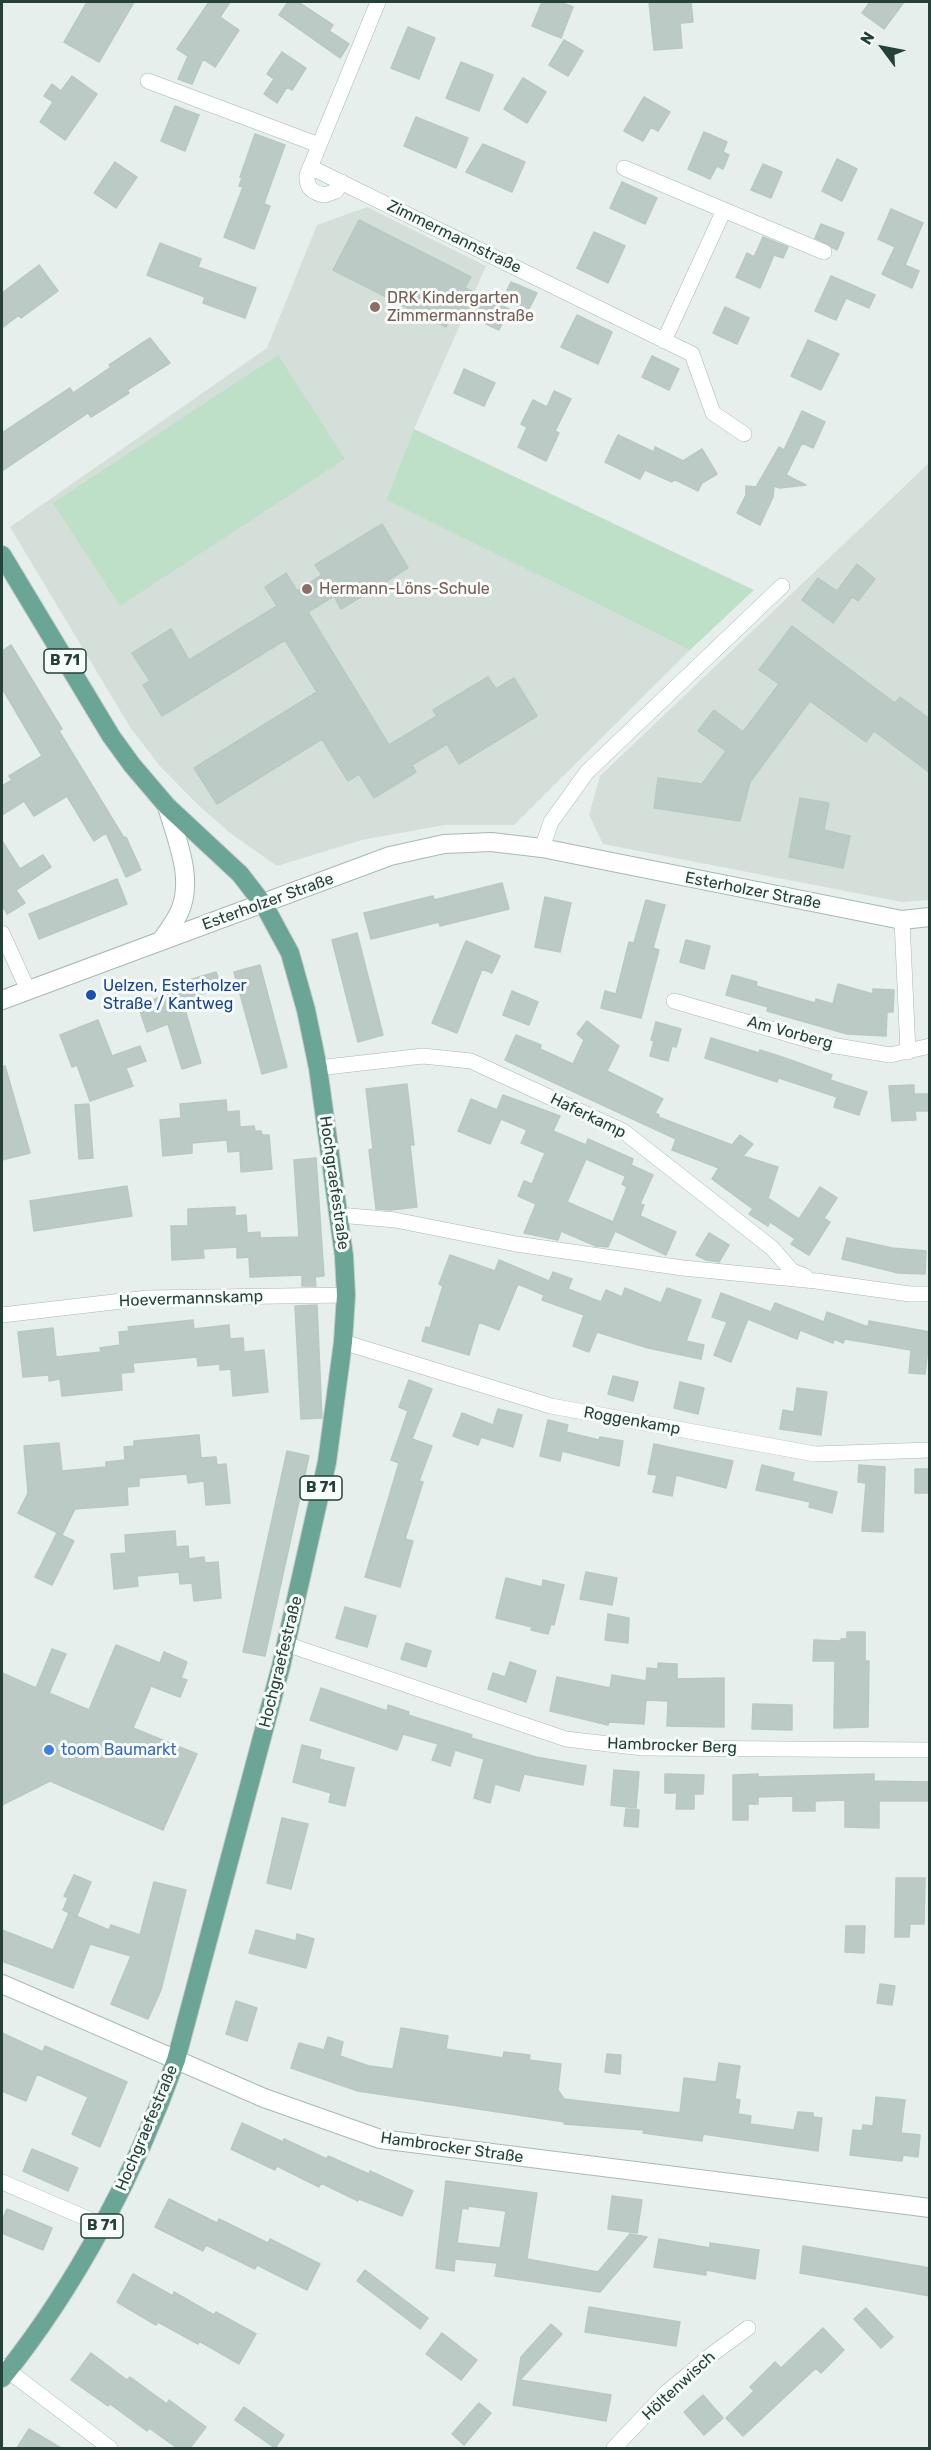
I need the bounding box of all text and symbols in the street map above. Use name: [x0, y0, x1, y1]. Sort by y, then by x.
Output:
north arrow: [853, 18, 913, 78]
text: N: [856, 28, 878, 48]
street label: Zimmermannstraße: [384, 196, 524, 278]
place label: DRK Kindergarten Zimmermannstraße: [387, 288, 534, 326]
marker: DRK Kindergarten Zimmermannstraße: [368, 300, 382, 314]
place label: Hermann-Löns-Schule: [319, 579, 490, 599]
marker: Hermann-Löns-Schule: [300, 582, 314, 596]
road number: B 71: [44, 649, 86, 673]
street label: Esterholzer Straße: [683, 868, 823, 914]
street label: Esterholzer Straße: [200, 869, 336, 935]
place label: Uelzen, Esterholzer Straße / Kantweg: [103, 976, 247, 1014]
marker: Uelzen, Esterholzer Straße / Kantweg: [84, 988, 98, 1002]
street label: Am Vorberg: [745, 1012, 835, 1054]
street label: Haferkamp: [547, 1089, 629, 1143]
street label: Hochgraefestraße: [315, 1115, 353, 1251]
street label: Hoevermannskamp: [119, 1287, 263, 1311]
street label: Roggenkamp: [582, 1403, 682, 1439]
road number: B 71: [300, 1476, 342, 1500]
street label: Hochgraefestraße: [255, 1594, 307, 1730]
street label: Hambrocker Berg: [607, 1734, 737, 1758]
place label: toom Baumarkt: [61, 1740, 177, 1760]
marker: toom Baumarkt: [42, 1743, 56, 1757]
street label: Hochgraefestraße: [112, 2062, 182, 2194]
street label: Hambrocker Straße: [379, 2128, 525, 2168]
road number: B 71: [81, 2214, 123, 2238]
street label: Höltenwisch: [639, 2347, 719, 2425]

